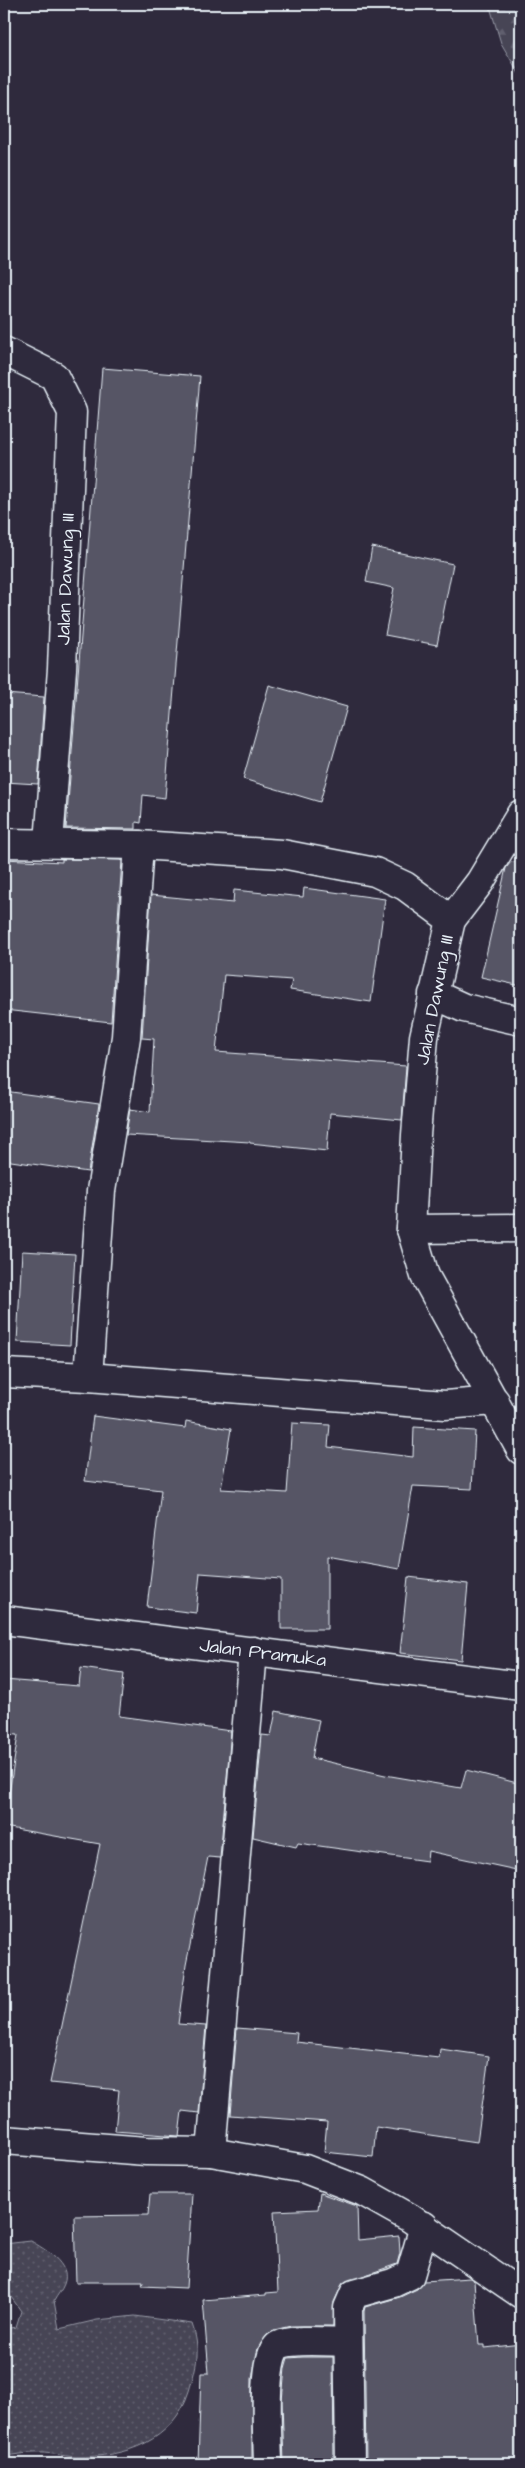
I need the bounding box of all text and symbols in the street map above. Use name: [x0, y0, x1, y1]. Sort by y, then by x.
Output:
street label: Jalan Dawung III: [50, 513, 83, 645]
street label: Jalan Dawung III: [409, 933, 462, 1068]
street label: Jalan Pramuka: [198, 1632, 328, 1674]

